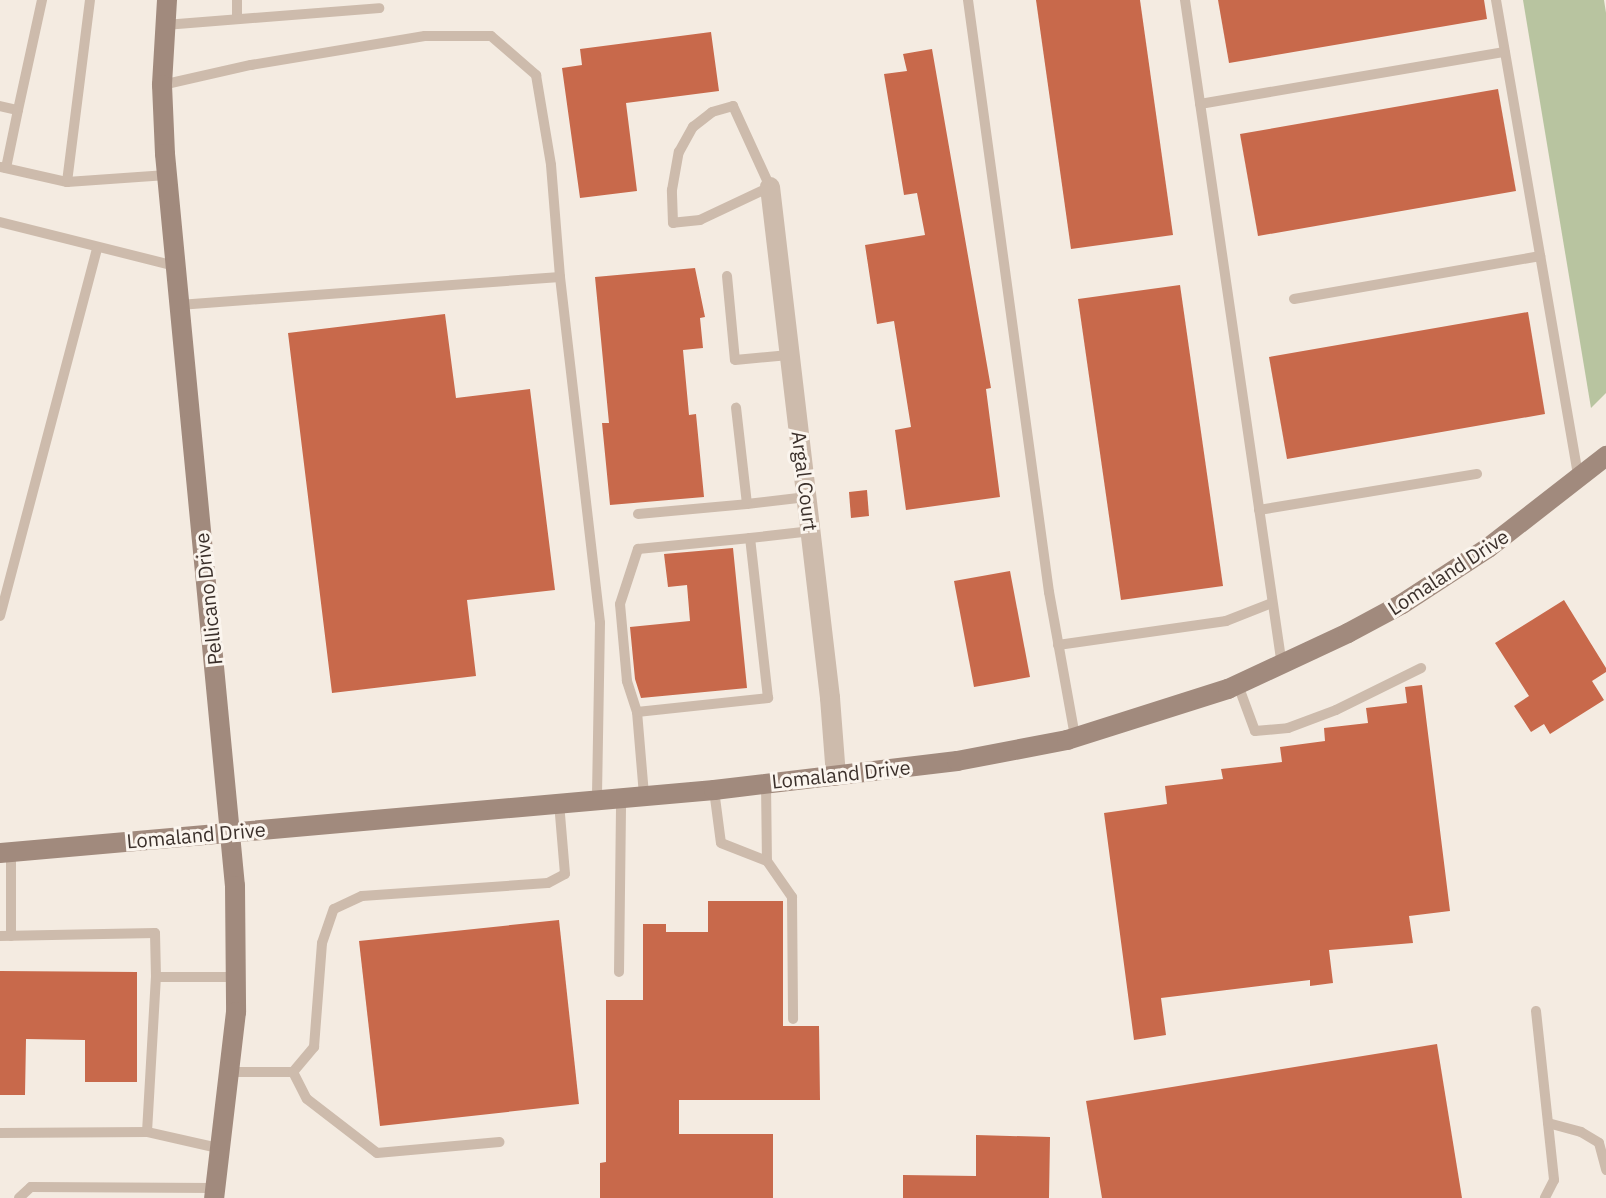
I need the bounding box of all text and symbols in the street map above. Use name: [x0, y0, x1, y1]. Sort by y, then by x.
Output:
street label: Argal Court: [787, 430, 823, 532]
street label: Lomaland Drive: [1383, 524, 1513, 620]
street label: Pellicano Drive: [189, 532, 227, 666]
street label: Lomaland Drive: [770, 755, 912, 793]
street label: Lomaland Drive: [126, 817, 266, 853]

